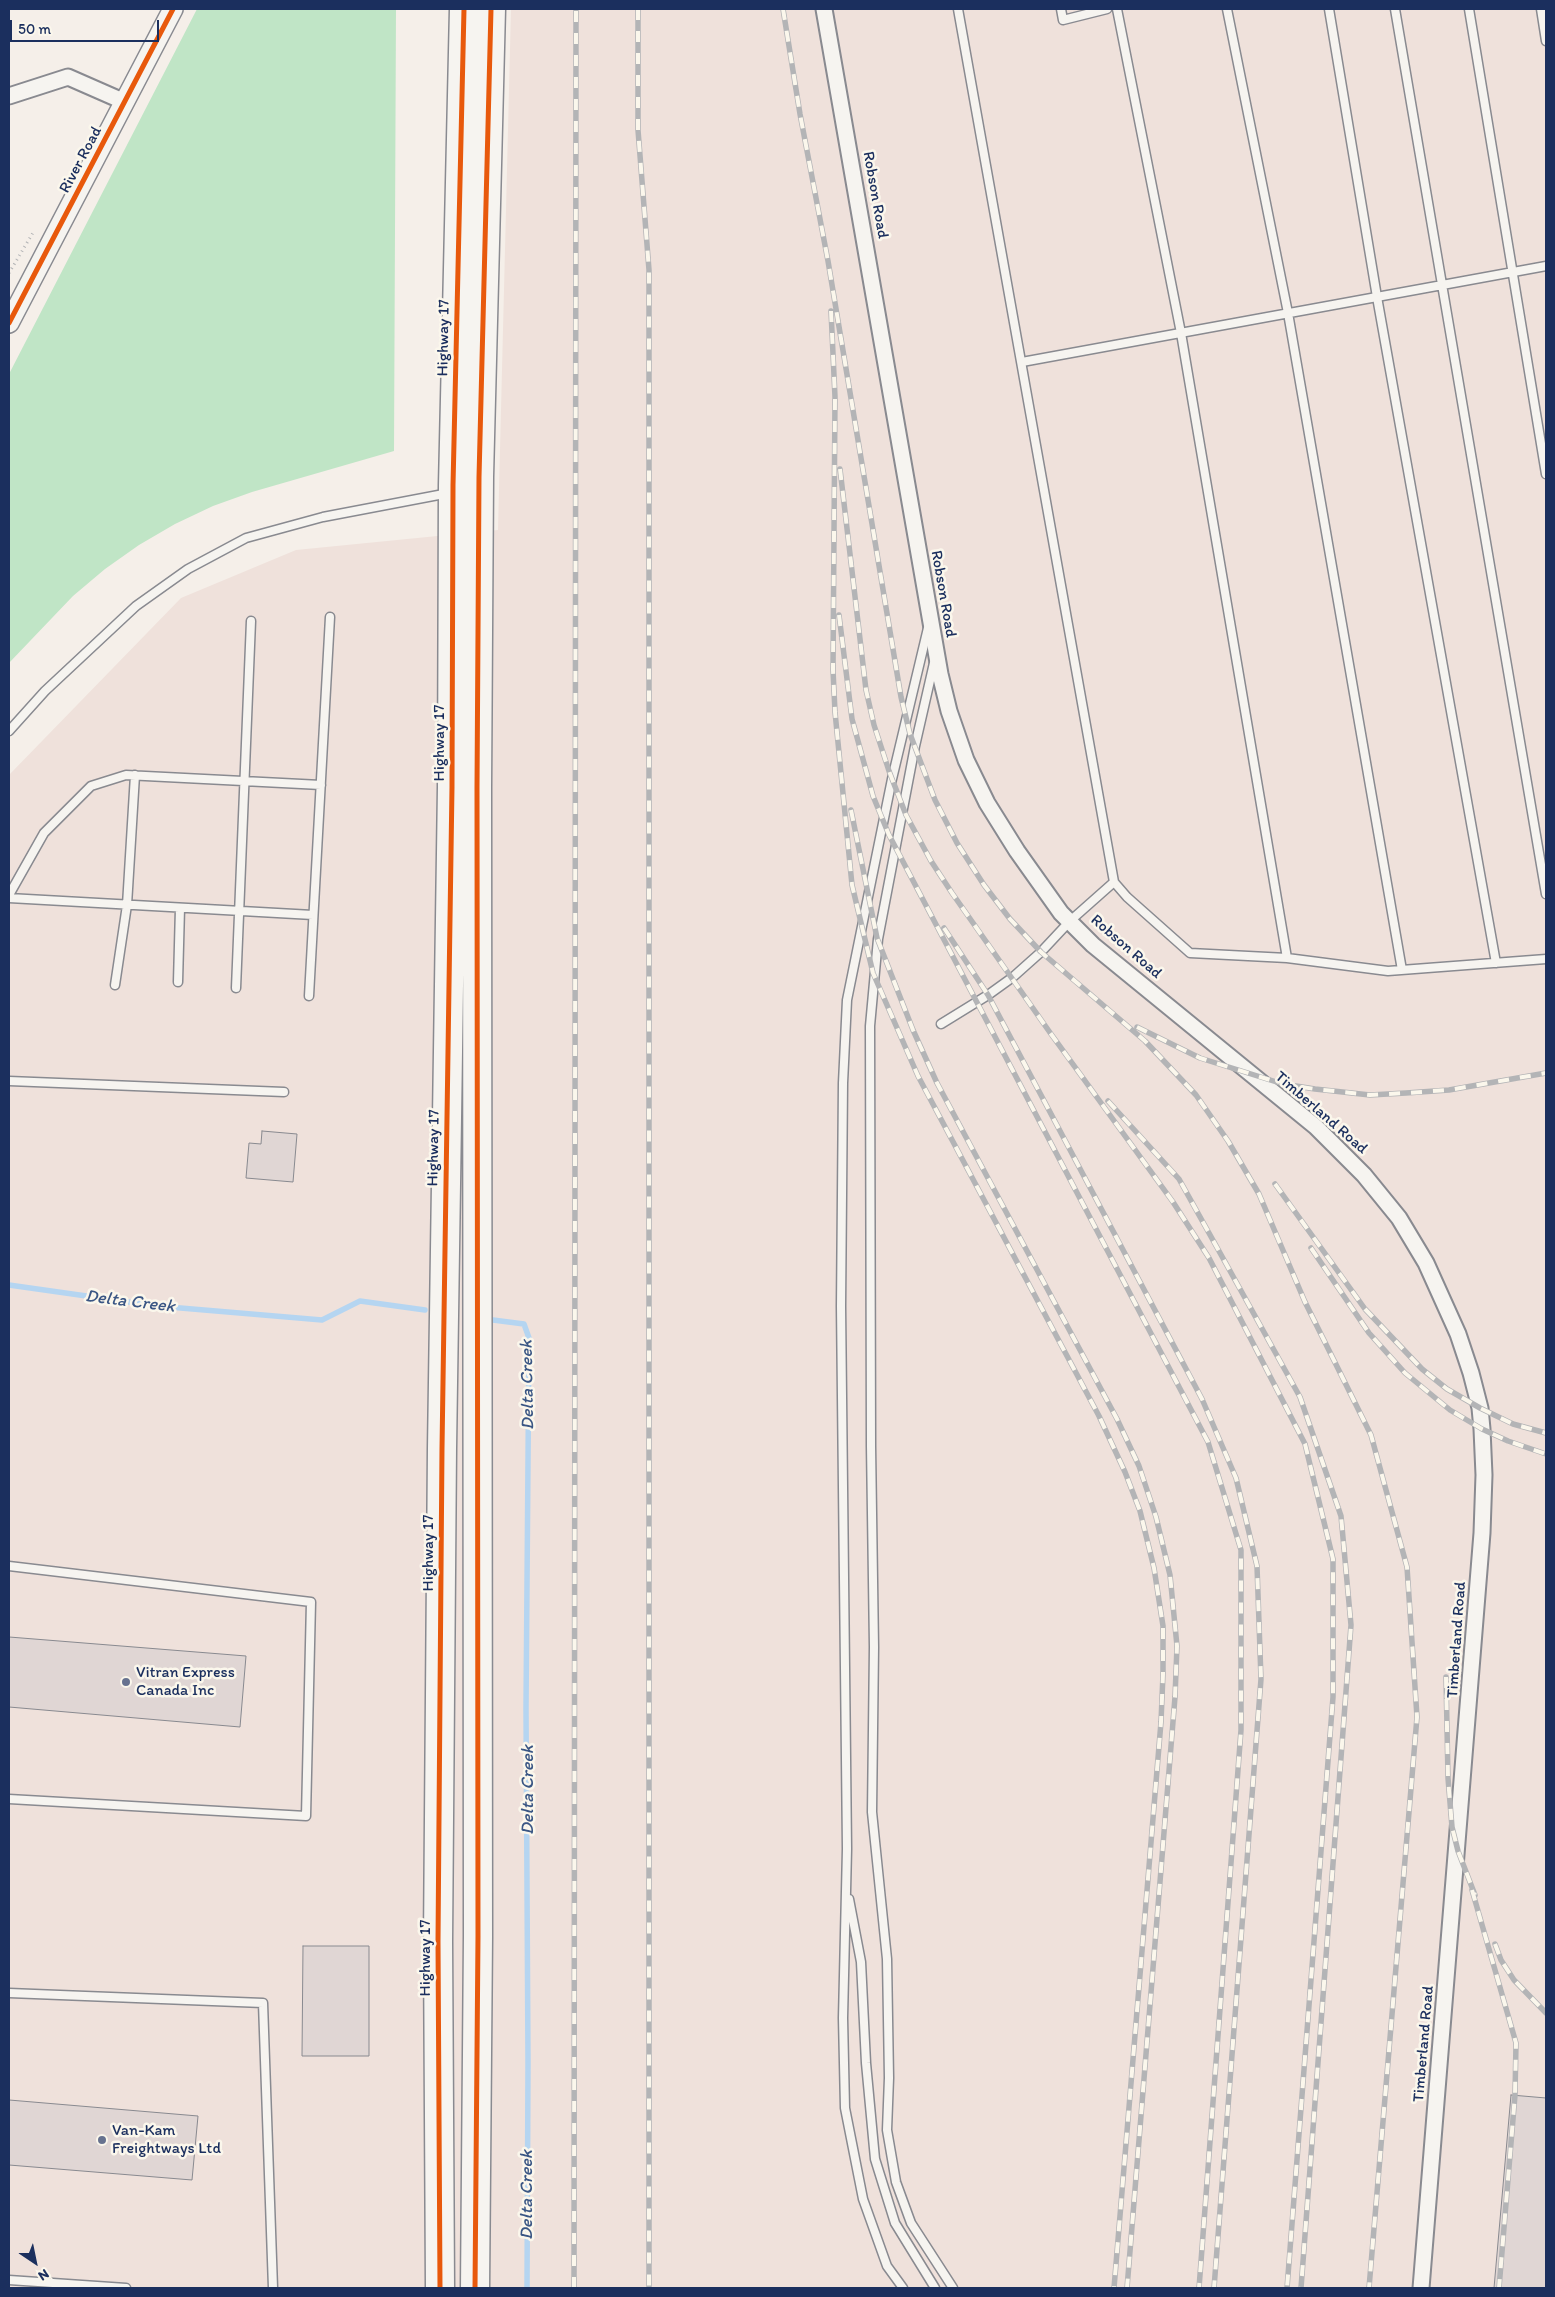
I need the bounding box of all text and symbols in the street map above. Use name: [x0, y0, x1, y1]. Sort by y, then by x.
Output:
scale bar: [12, 10, 161, 42]
text: 50 m: [18, 20, 51, 38]
street label: River Road: [55, 123, 107, 197]
street label: Robson Road: [858, 150, 892, 240]
street label: Highway 17: [434, 299, 454, 377]
street label: Robson Road: [926, 549, 960, 639]
street label: Highway 17: [430, 705, 450, 781]
street label: Robson Road: [1086, 911, 1166, 983]
street label: Timberland Road: [1271, 1067, 1371, 1159]
street label: Highway 17: [424, 1109, 444, 1187]
water label: Delta Creek: [84, 1286, 176, 1318]
water label: Delta Creek: [516, 1340, 540, 1430]
street label: Highway 17: [419, 1515, 439, 1591]
street label: Timberland Road: [1443, 1581, 1471, 1699]
place label: Vitran Express Canada Inc: [136, 1663, 235, 1701]
marker: Vitran Express Canada Inc: [120, 1676, 132, 1688]
water label: Delta Creek: [517, 1745, 539, 1835]
street label: Highway 17: [416, 1920, 436, 1996]
street label: Timberland Road: [1409, 1985, 1439, 2103]
place label: Van-Kam Freightways Ltd: [112, 2121, 221, 2159]
marker: Van-Kam Freightways Ltd: [96, 2134, 108, 2146]
water label: Delta Creek: [516, 2150, 538, 2240]
north arrow: [10, 2237, 60, 2287]
text: N: [35, 2265, 52, 2285]

